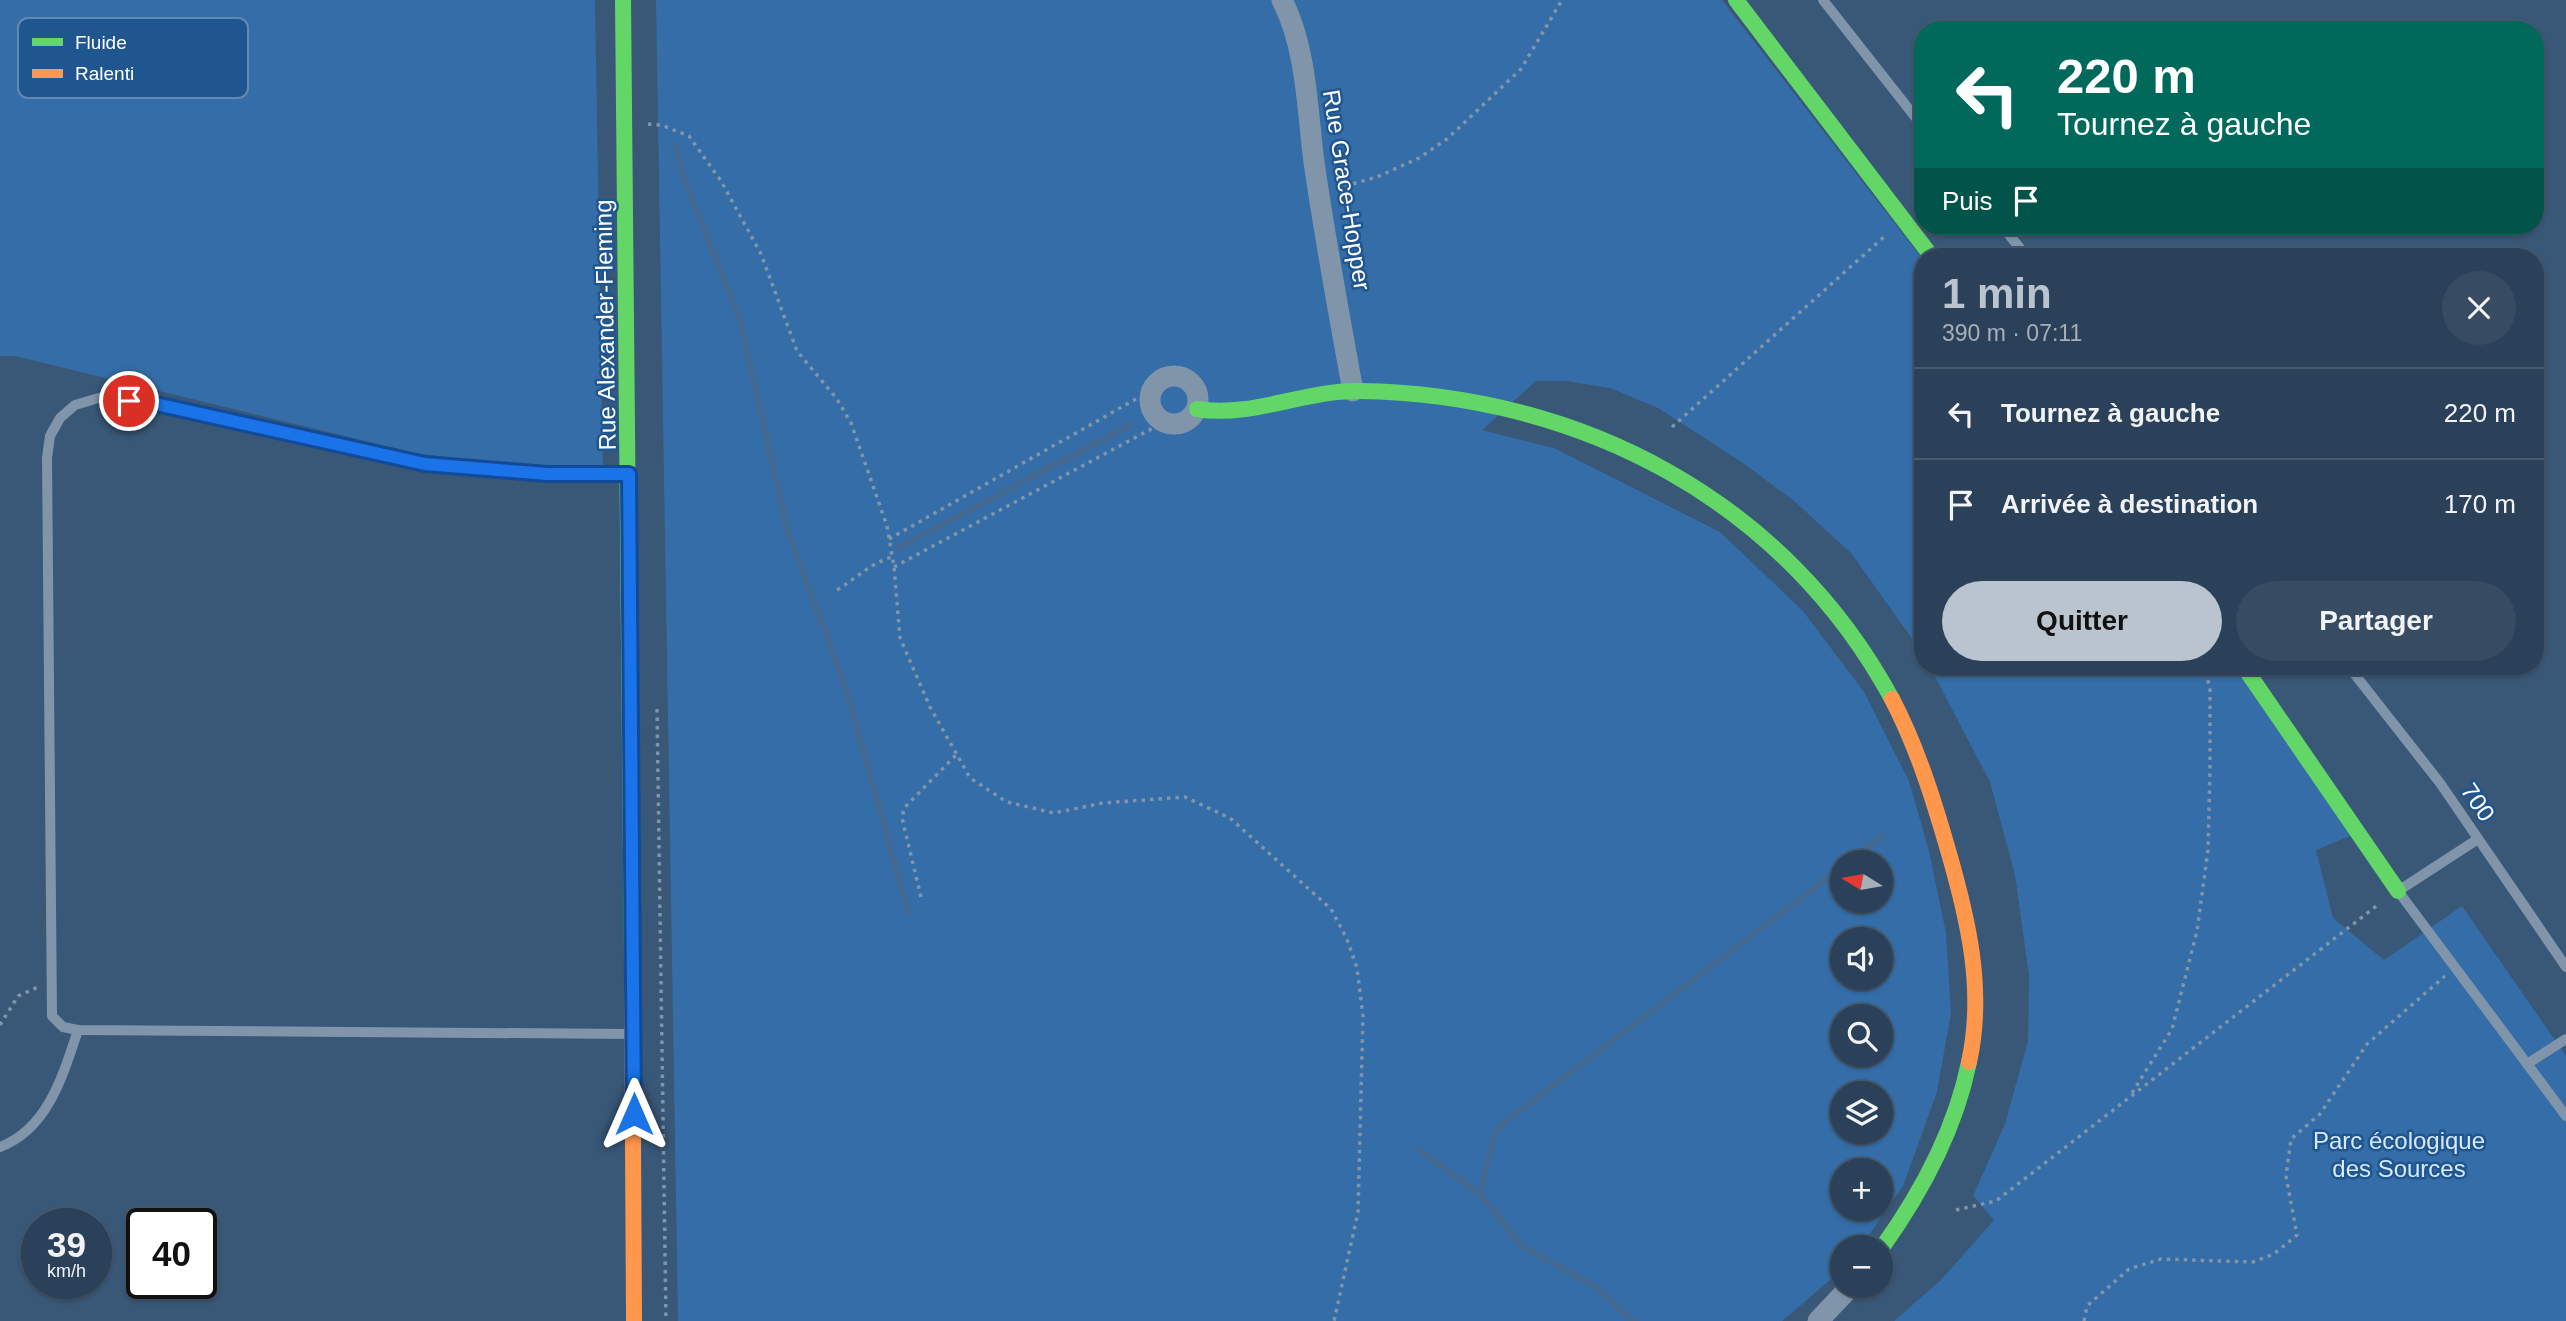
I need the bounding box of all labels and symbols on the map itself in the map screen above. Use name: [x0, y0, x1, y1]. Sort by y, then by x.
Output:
legend: [18, 18, 248, 98]
text: Fluide: [75, 32, 127, 53]
text: Ralenti: [75, 63, 134, 84]
street label: Rue Grace-Hopper: [1318, 88, 1376, 292]
street label: Rue Alexander-Fleming: [589, 199, 621, 451]
pin: [99, 371, 159, 431]
street label: 700: [2456, 778, 2500, 826]
north arrow: [1830, 850, 1894, 914]
position arrow: [597, 1077, 671, 1151]
park label: Parc écologique des Sources: [2313, 1127, 2485, 1182]
speed limit sign: 40: [126, 1208, 217, 1299]

